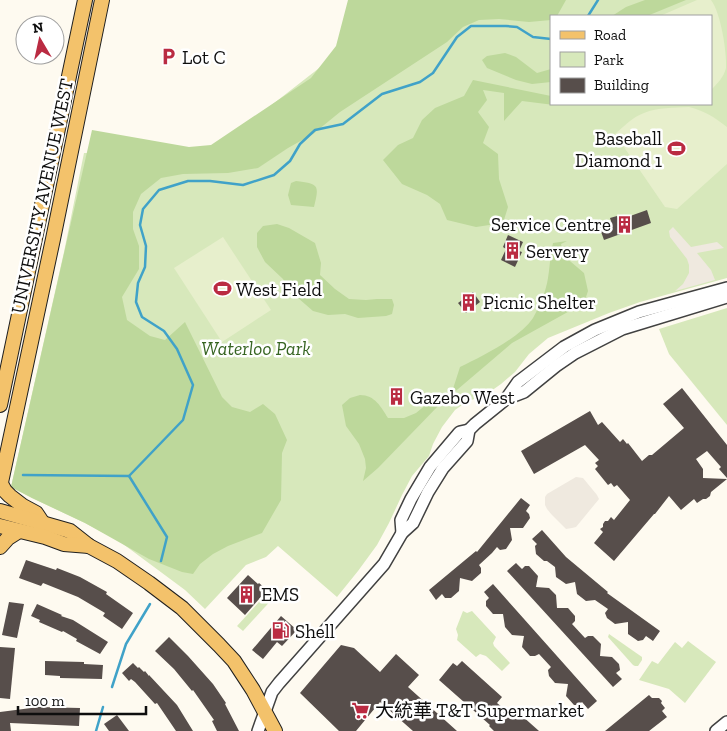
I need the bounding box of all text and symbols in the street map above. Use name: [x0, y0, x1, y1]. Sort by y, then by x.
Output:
north arrow: [15, 15, 65, 65]
legend: [550, 15, 712, 105]
text: N: [31, 18, 45, 37]
text: Road: [594, 26, 627, 44]
place label: Lot C: [182, 46, 226, 69]
parking icon: Lot C: [158, 47, 178, 67]
text: Park: [594, 51, 624, 69]
street label: UNIVERSITY AVENUE WEST: [6, 76, 78, 316]
text: Building: [594, 76, 649, 94]
place label: Baseball Diamond 1: [575, 127, 662, 172]
sports icon: Baseball Diamond 1: [666, 139, 686, 159]
place label: Service Centre: [491, 213, 611, 236]
building icon: Service Centre: [615, 214, 635, 234]
place label: Servery: [526, 240, 589, 263]
building icon: Servery: [502, 241, 522, 261]
place label: West Field: [236, 278, 322, 301]
sports icon: West Field: [212, 279, 232, 299]
place label: Picnic Shelter: [483, 291, 596, 314]
building icon: Picnic Shelter: [459, 292, 479, 312]
park label: Waterloo Park: [201, 337, 311, 360]
place label: Gazebo West: [410, 386, 515, 409]
building icon: Gazebo West: [386, 387, 406, 407]
place label: EMS: [261, 583, 299, 606]
building icon: EMS: [237, 584, 257, 604]
place label: Shell: [295, 620, 335, 643]
fuel station icon: Shell: [271, 621, 291, 641]
scale bar: [18, 684, 145, 716]
text: 100 m: [25, 692, 64, 710]
place label: 大統華 T&T Supermarket: [375, 699, 584, 722]
supermarket icon: 大統華 T&T Supermarket: [351, 700, 371, 720]

